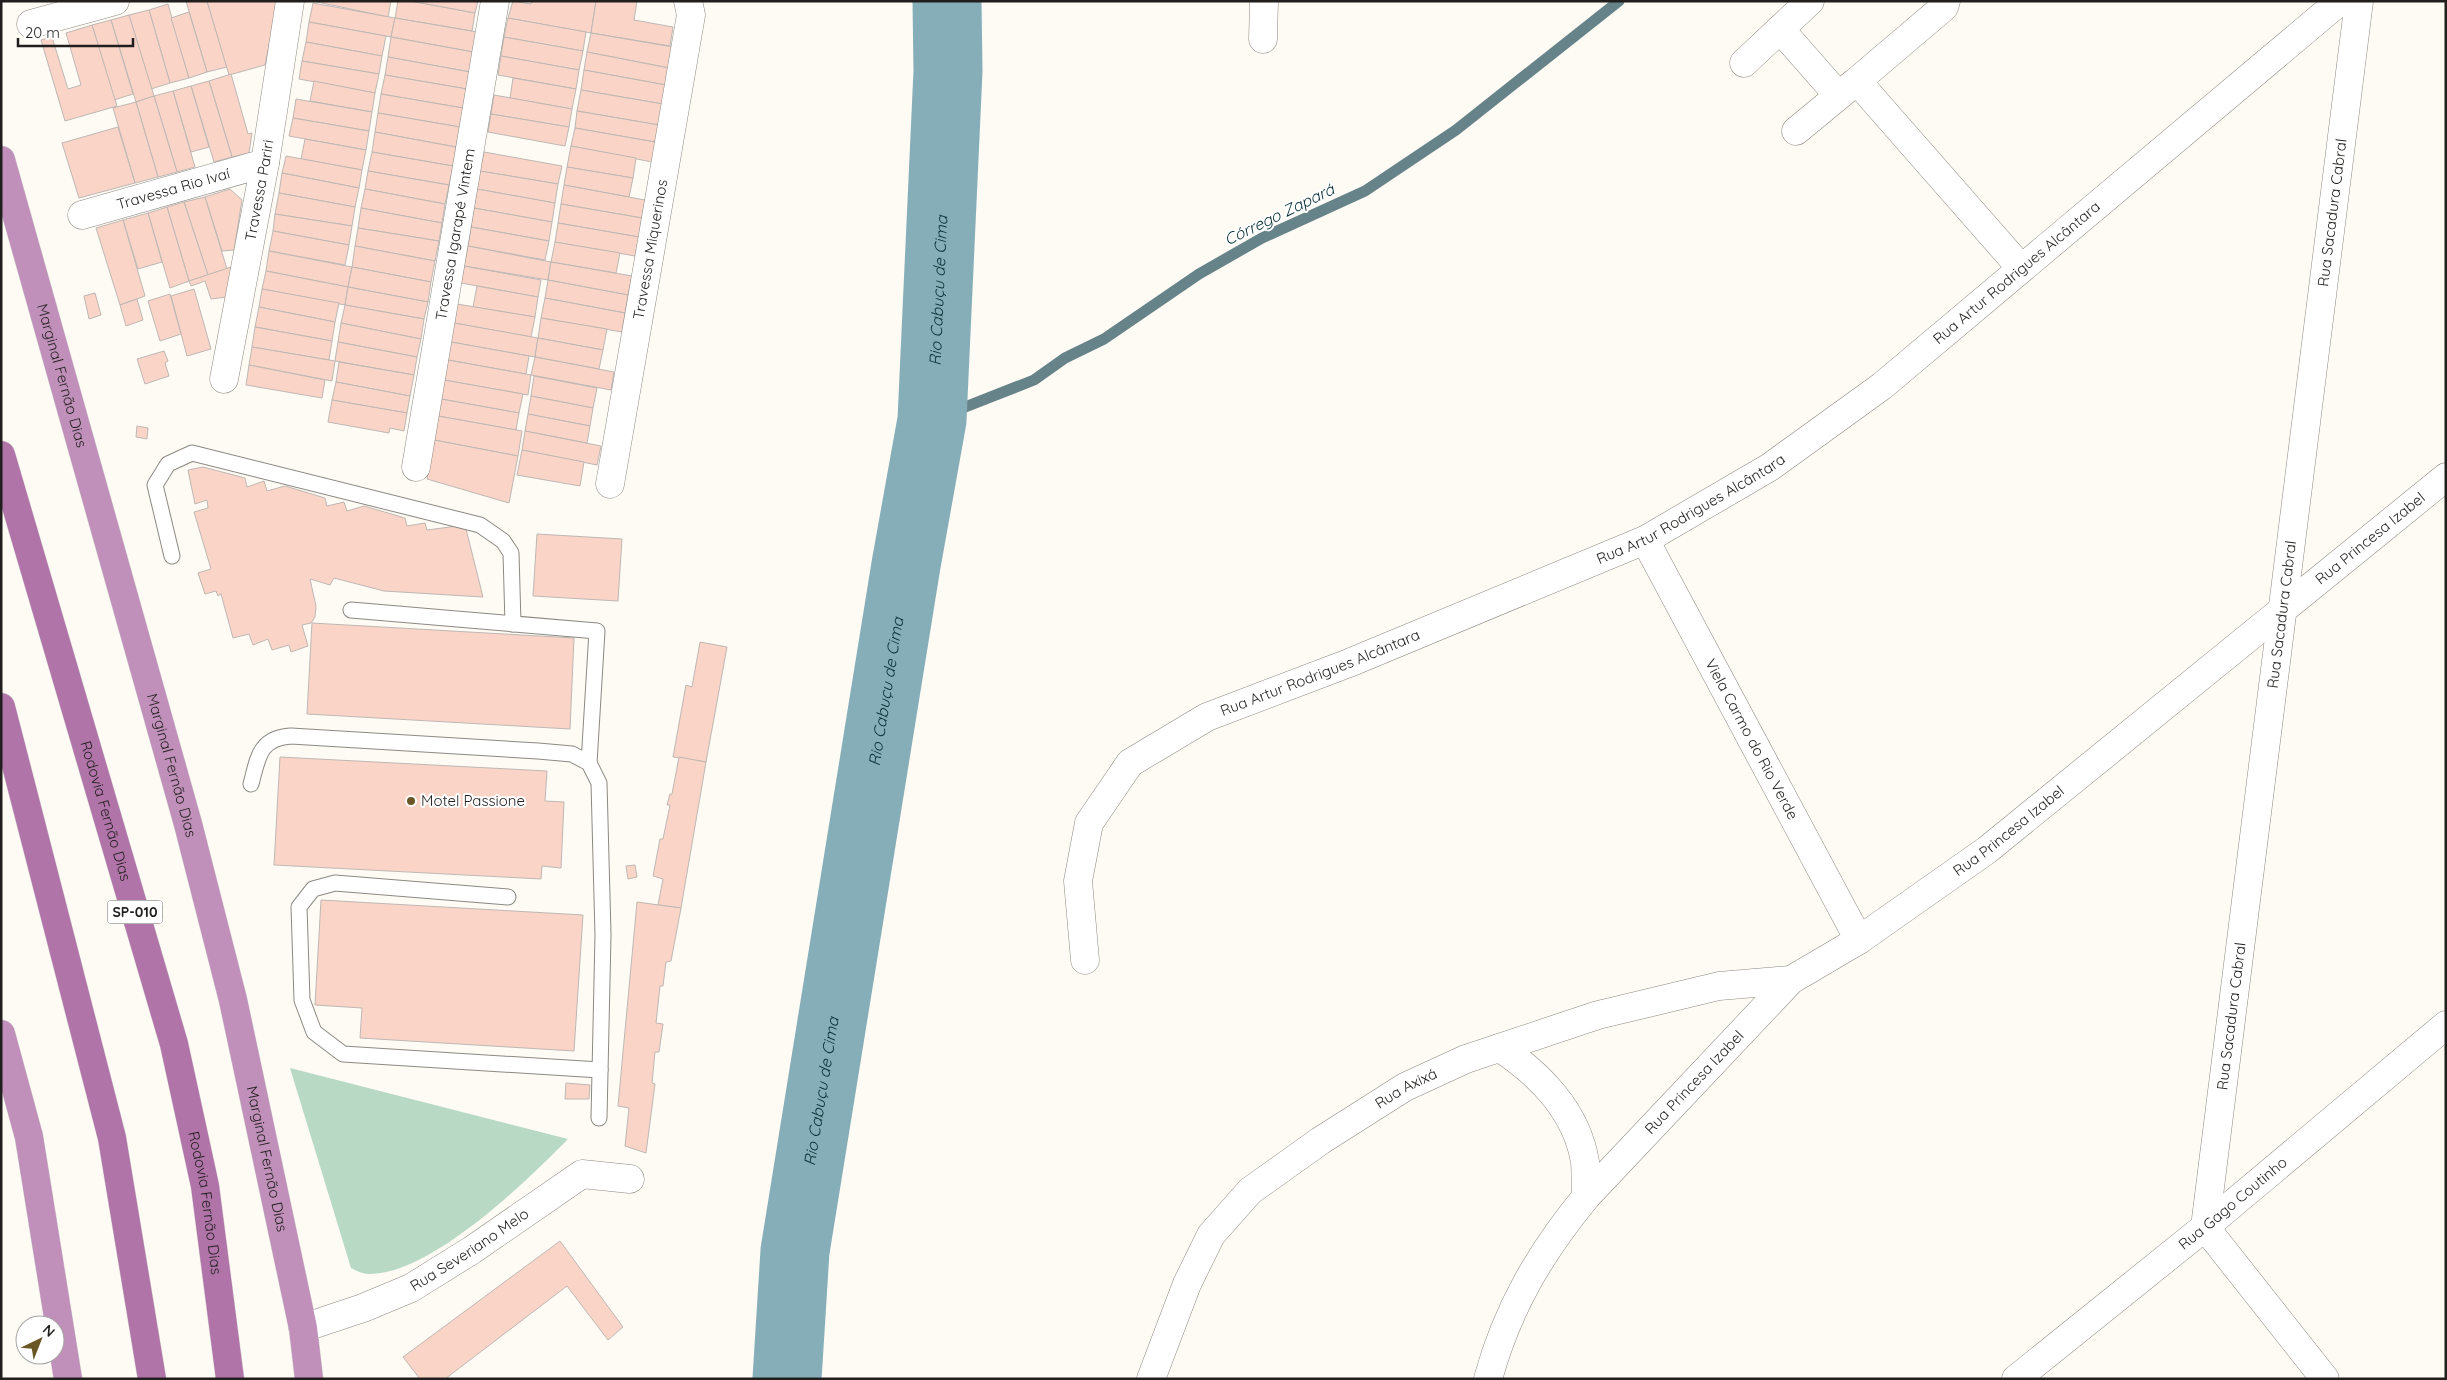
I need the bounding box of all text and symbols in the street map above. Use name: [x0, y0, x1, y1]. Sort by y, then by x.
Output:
scale bar: [18, 15, 132, 47]
text: 20 m: [25, 23, 60, 42]
street label: Travessa Pariri: [240, 138, 277, 242]
street label: Rua Sacadura Cabral: [2313, 138, 2351, 288]
street label: Travessa Igarapé Vintem: [431, 147, 479, 322]
street label: Travessa Rio Ivaí: [114, 163, 233, 214]
street label: Travessa Miquerinos: [629, 178, 671, 321]
water label: Córrego Zapará: [1221, 178, 1338, 249]
street label: Rua Artur Rodrigues Alcântara: [1929, 197, 2104, 348]
water label: Rio Cabuçu de Cima: [925, 214, 951, 366]
street label: Marginal Fernão Dias: [33, 301, 91, 450]
street label: Rua Artur Rodrigues Alcântara: [1594, 449, 1789, 568]
street label: Rua Princesa Izabel: [2311, 488, 2429, 588]
street label: Rua Sacadura Cabral: [2263, 539, 2300, 689]
water label: Rio Cabuçu de Cima: [864, 614, 908, 767]
street label: Rua Artur Rodrigues Alcântara: [1217, 625, 1422, 720]
street label: Viela Carmo do Rio Verde: [1701, 655, 1803, 823]
street label: Marginal Fernão Dias: [143, 691, 201, 839]
street label: Rodovia Fernão Dias: [76, 739, 136, 883]
street label: Rua Princesa Izabel: [1949, 781, 2068, 880]
place label: Motel Passione: [421, 791, 525, 810]
marker: Motel Passione: [405, 795, 417, 807]
road number: SP-010: [108, 900, 162, 924]
street label: Rua Sacadura Cabral: [2212, 941, 2250, 1091]
water label: Rio Cabuçu de Cima: [799, 1014, 843, 1167]
street label: Rua Princesa Izabel: [1640, 1026, 1748, 1138]
street label: Rua Axixá: [1371, 1064, 1440, 1113]
street label: Marginal Fernão Dias: [243, 1084, 292, 1233]
street label: Rodovia Fernão Dias: [184, 1129, 226, 1276]
street label: Rua Gago Coutinho: [2174, 1152, 2291, 1254]
street label: Rua Severiano Melo: [406, 1204, 532, 1295]
north arrow: [15, 1315, 65, 1365]
text: N: [39, 1320, 59, 1341]

